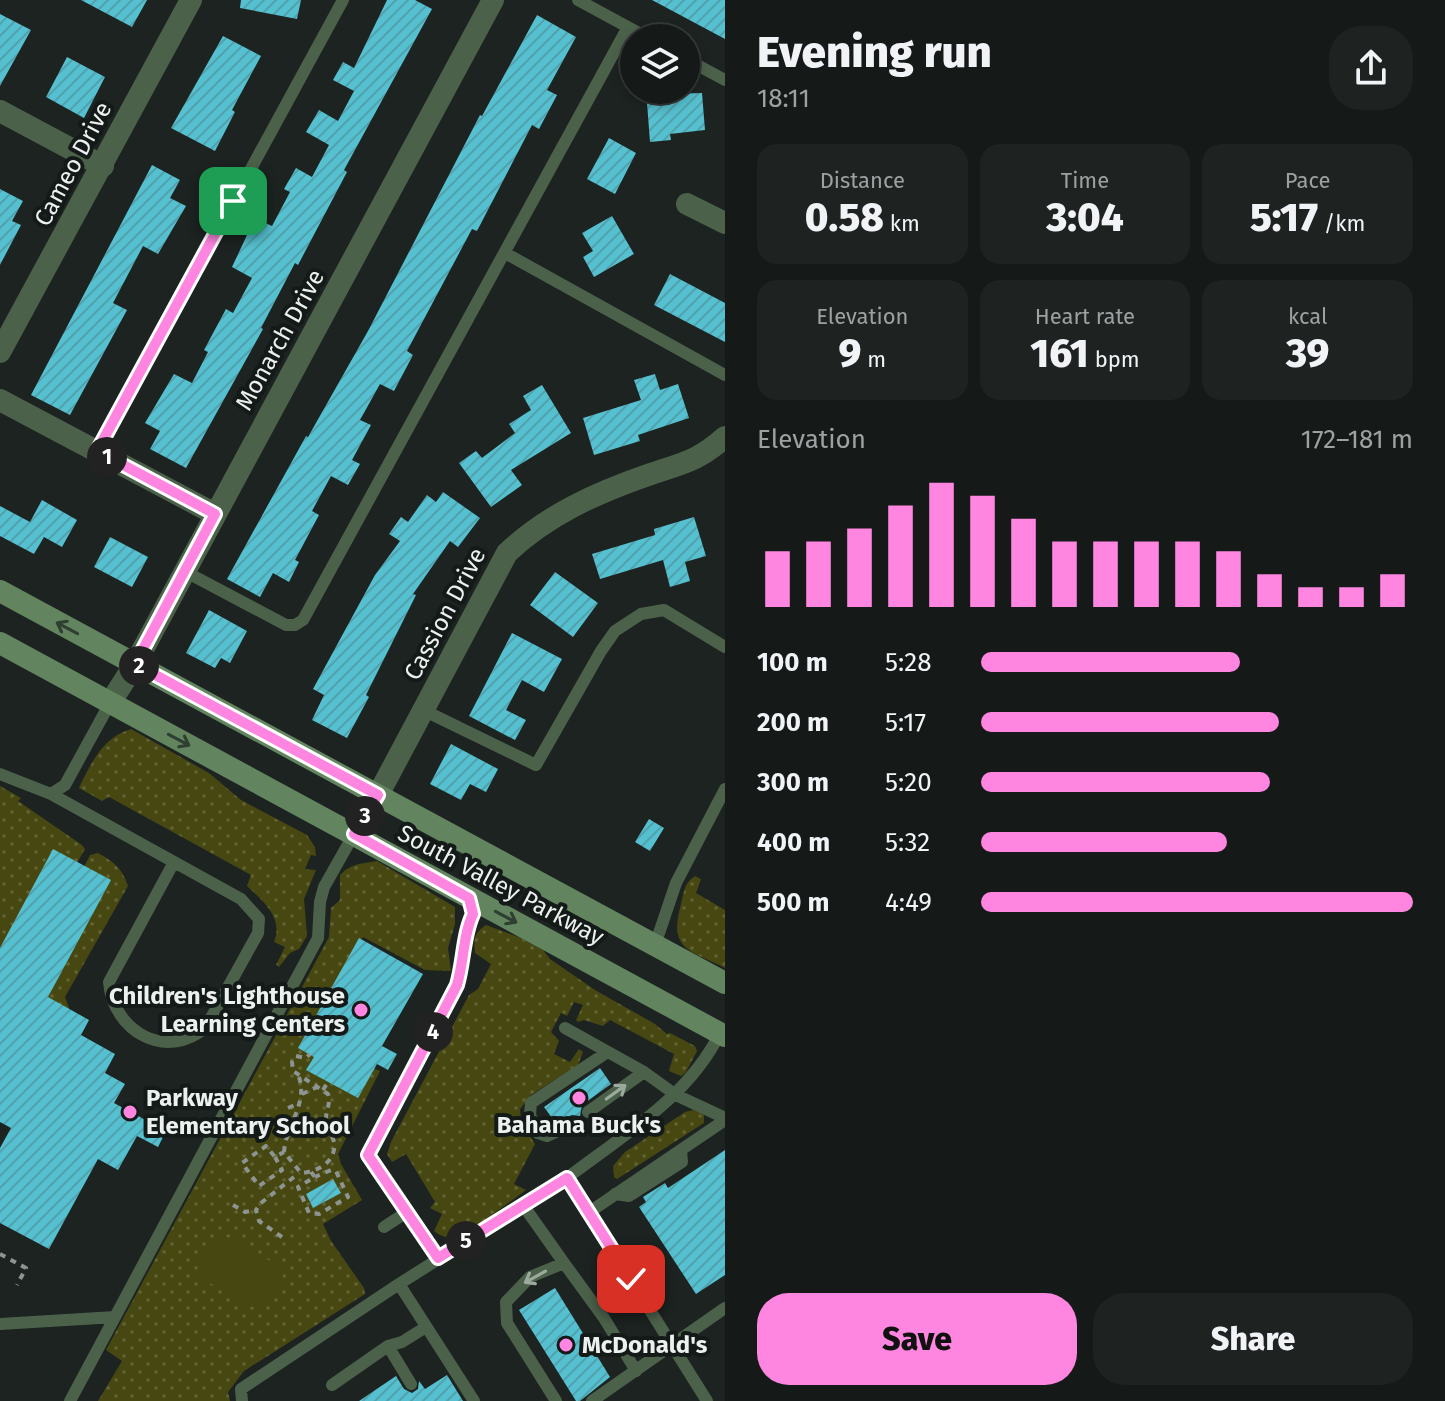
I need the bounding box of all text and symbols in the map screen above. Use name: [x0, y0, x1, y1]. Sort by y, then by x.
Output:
map controls: [620, 24, 700, 104]
button: layers: [620, 24, 700, 104]
text: Evening run: [757, 26, 992, 79]
button: share: [1329, 26, 1413, 110]
text: 18:11: [757, 83, 810, 114]
street label: Cameo Drive: [29, 97, 117, 231]
pin: [199, 167, 267, 235]
text: Distance: [820, 167, 905, 194]
text: Time: [1061, 167, 1109, 194]
text: Pace: [1285, 167, 1330, 194]
icon: arrive: [211, 179, 255, 223]
text: 0.58: [805, 194, 884, 242]
text: 3:04: [1046, 194, 1124, 242]
text: 5:17: [1250, 194, 1318, 242]
text: km: [884, 210, 920, 237]
text: /km: [1318, 210, 1365, 237]
street label: Monarch Drive: [230, 265, 330, 415]
text: Elevation: [816, 303, 908, 330]
text: Heart rate: [1035, 303, 1135, 330]
text: kcal: [1288, 303, 1327, 330]
text: 9: [839, 330, 861, 378]
text: 161: [1030, 330, 1089, 378]
text: 39: [1286, 330, 1329, 378]
text: m: [861, 346, 886, 373]
text: bpm: [1089, 346, 1140, 373]
text: Elevation: [757, 424, 866, 455]
text: 172–181 m: [1301, 424, 1413, 455]
pin: 1: [87, 437, 127, 477]
text: 1: [102, 443, 112, 470]
street label: Cassion Drive: [398, 543, 492, 685]
one-way arrow: [56, 619, 80, 635]
pin: 2: [119, 646, 159, 686]
text: 100 m: [757, 647, 828, 678]
text: 5:28: [885, 647, 931, 678]
text: 2: [133, 652, 145, 679]
text: 200 m: [757, 707, 829, 738]
text: 5:17: [885, 707, 926, 738]
one-way arrow: [167, 732, 190, 748]
text: 300 m: [757, 767, 829, 798]
text: 5:20: [885, 767, 932, 798]
pin: 3: [345, 796, 385, 836]
text: 3: [359, 802, 371, 829]
street label: South Valley Parkway: [393, 819, 609, 951]
text: 400 m: [757, 827, 830, 858]
text: 5:32: [885, 827, 930, 858]
text: 500 m: [757, 887, 830, 918]
text: 4:49: [885, 887, 932, 918]
one-way arrow: [494, 910, 517, 926]
place label: Children's Lighthouse Learning Centers: [109, 982, 345, 1038]
marker: Children's Lighthouse Learning Centers: [352, 1001, 370, 1019]
pin: 4: [413, 1012, 453, 1052]
text: 4: [427, 1018, 439, 1045]
place label: Parkway Elementary School: [146, 1084, 351, 1140]
one-way arrow: [604, 1084, 626, 1101]
marker: Bahama Buck's: [570, 1089, 588, 1107]
marker: Parkway Elementary School: [121, 1103, 139, 1121]
place label: Bahama Buck's: [497, 1111, 662, 1139]
pin: 5: [446, 1221, 486, 1261]
text: 5: [460, 1227, 472, 1254]
pin: [597, 1245, 665, 1313]
icon: check: [609, 1257, 653, 1301]
one-way arrow: [524, 1269, 547, 1285]
button: Save: [757, 1293, 1077, 1385]
button: Share: [1093, 1293, 1413, 1385]
place label: McDonald's: [582, 1331, 708, 1359]
marker: McDonald's: [557, 1336, 575, 1354]

